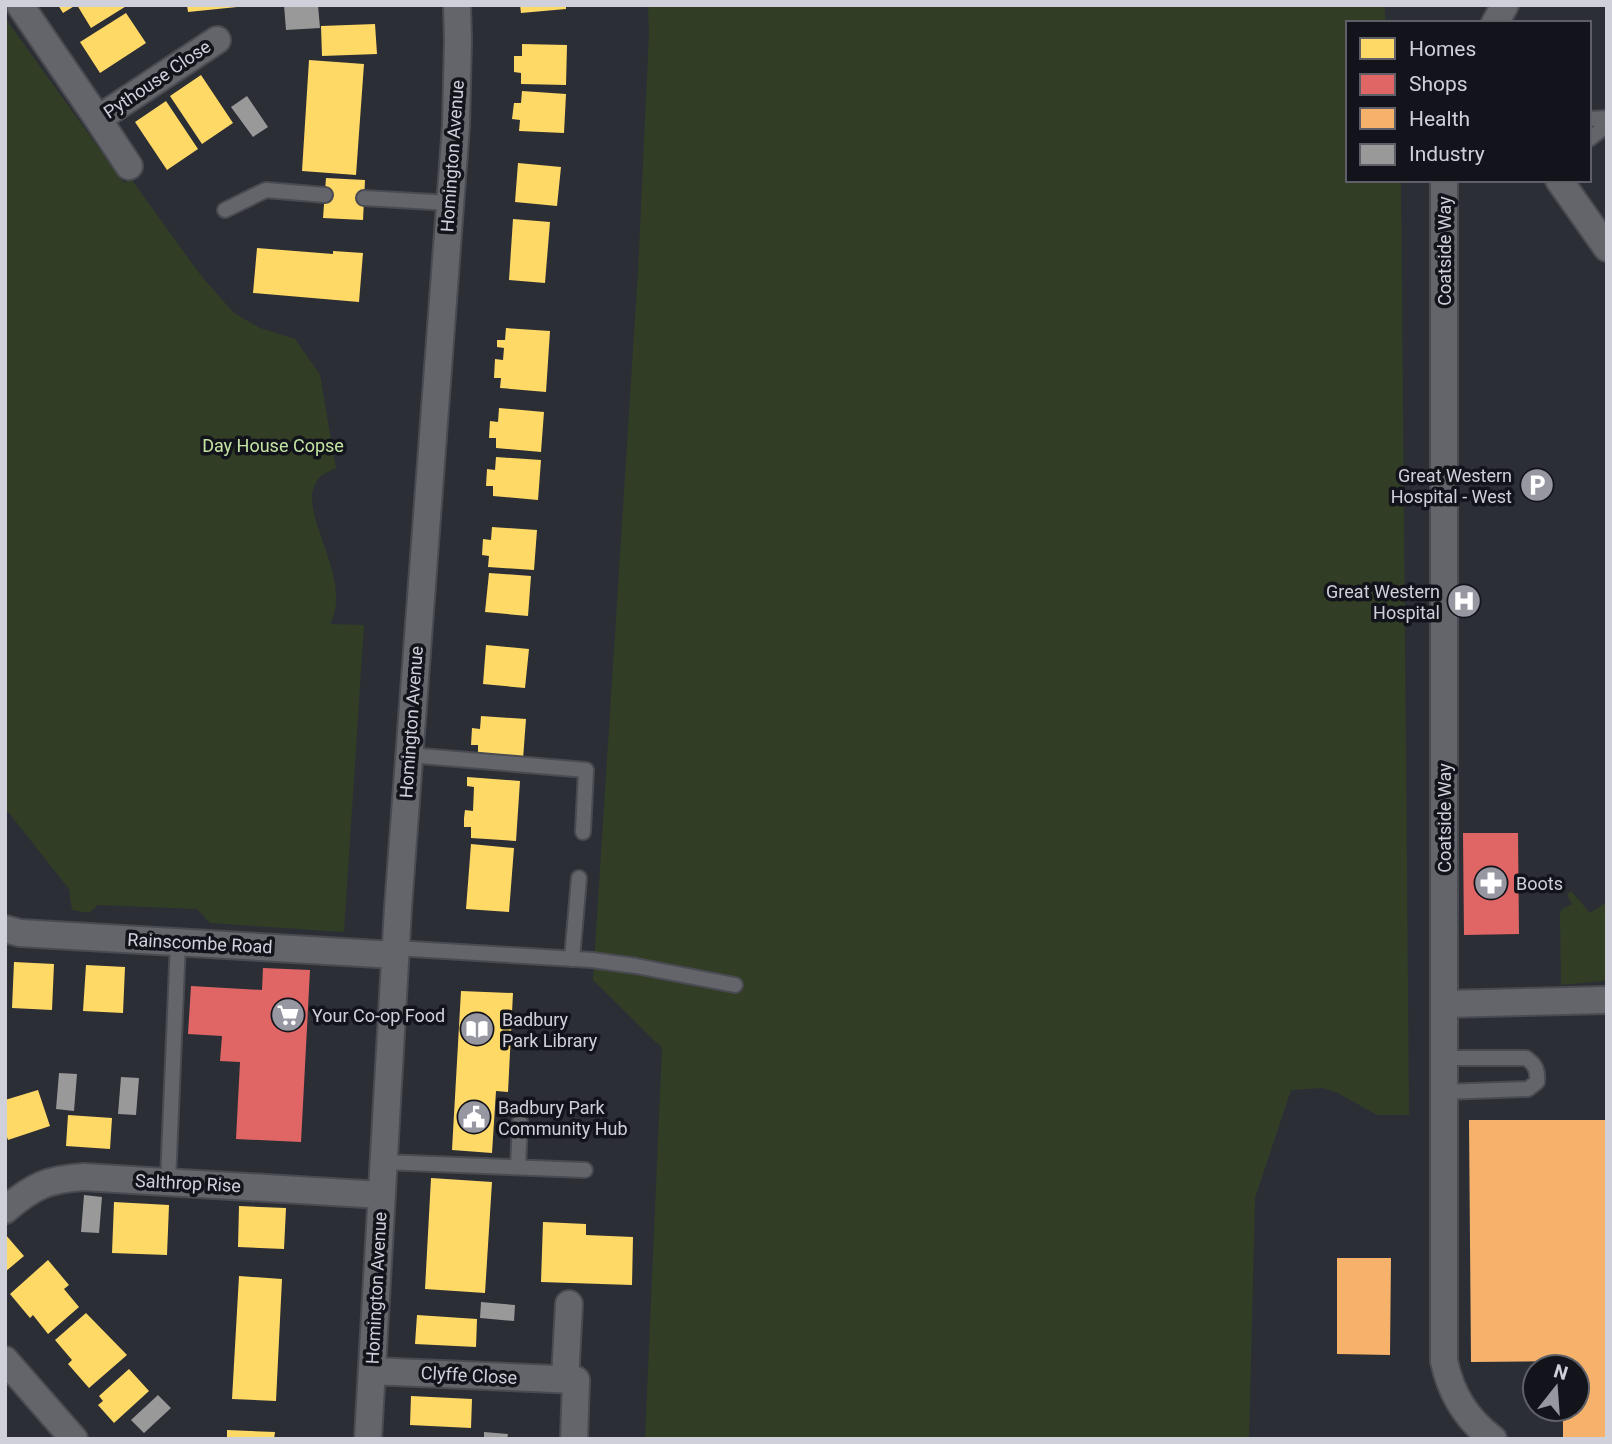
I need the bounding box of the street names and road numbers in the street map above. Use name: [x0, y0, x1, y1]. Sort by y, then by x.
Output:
street label: Pythouse Close: [100, 35, 214, 123]
street label: Homington Avenue: [436, 79, 468, 233]
street label: Coatside Way: [1434, 196, 1455, 306]
street label: Homington Avenue: [395, 645, 427, 799]
street label: Coatside Way: [1434, 763, 1455, 873]
street label: Rainscombe Road: [127, 929, 273, 957]
street label: Salthrop Rise: [135, 1170, 241, 1196]
street label: Homington Avenue: [362, 1211, 390, 1365]
street label: Clyffe Close: [420, 1362, 518, 1388]

